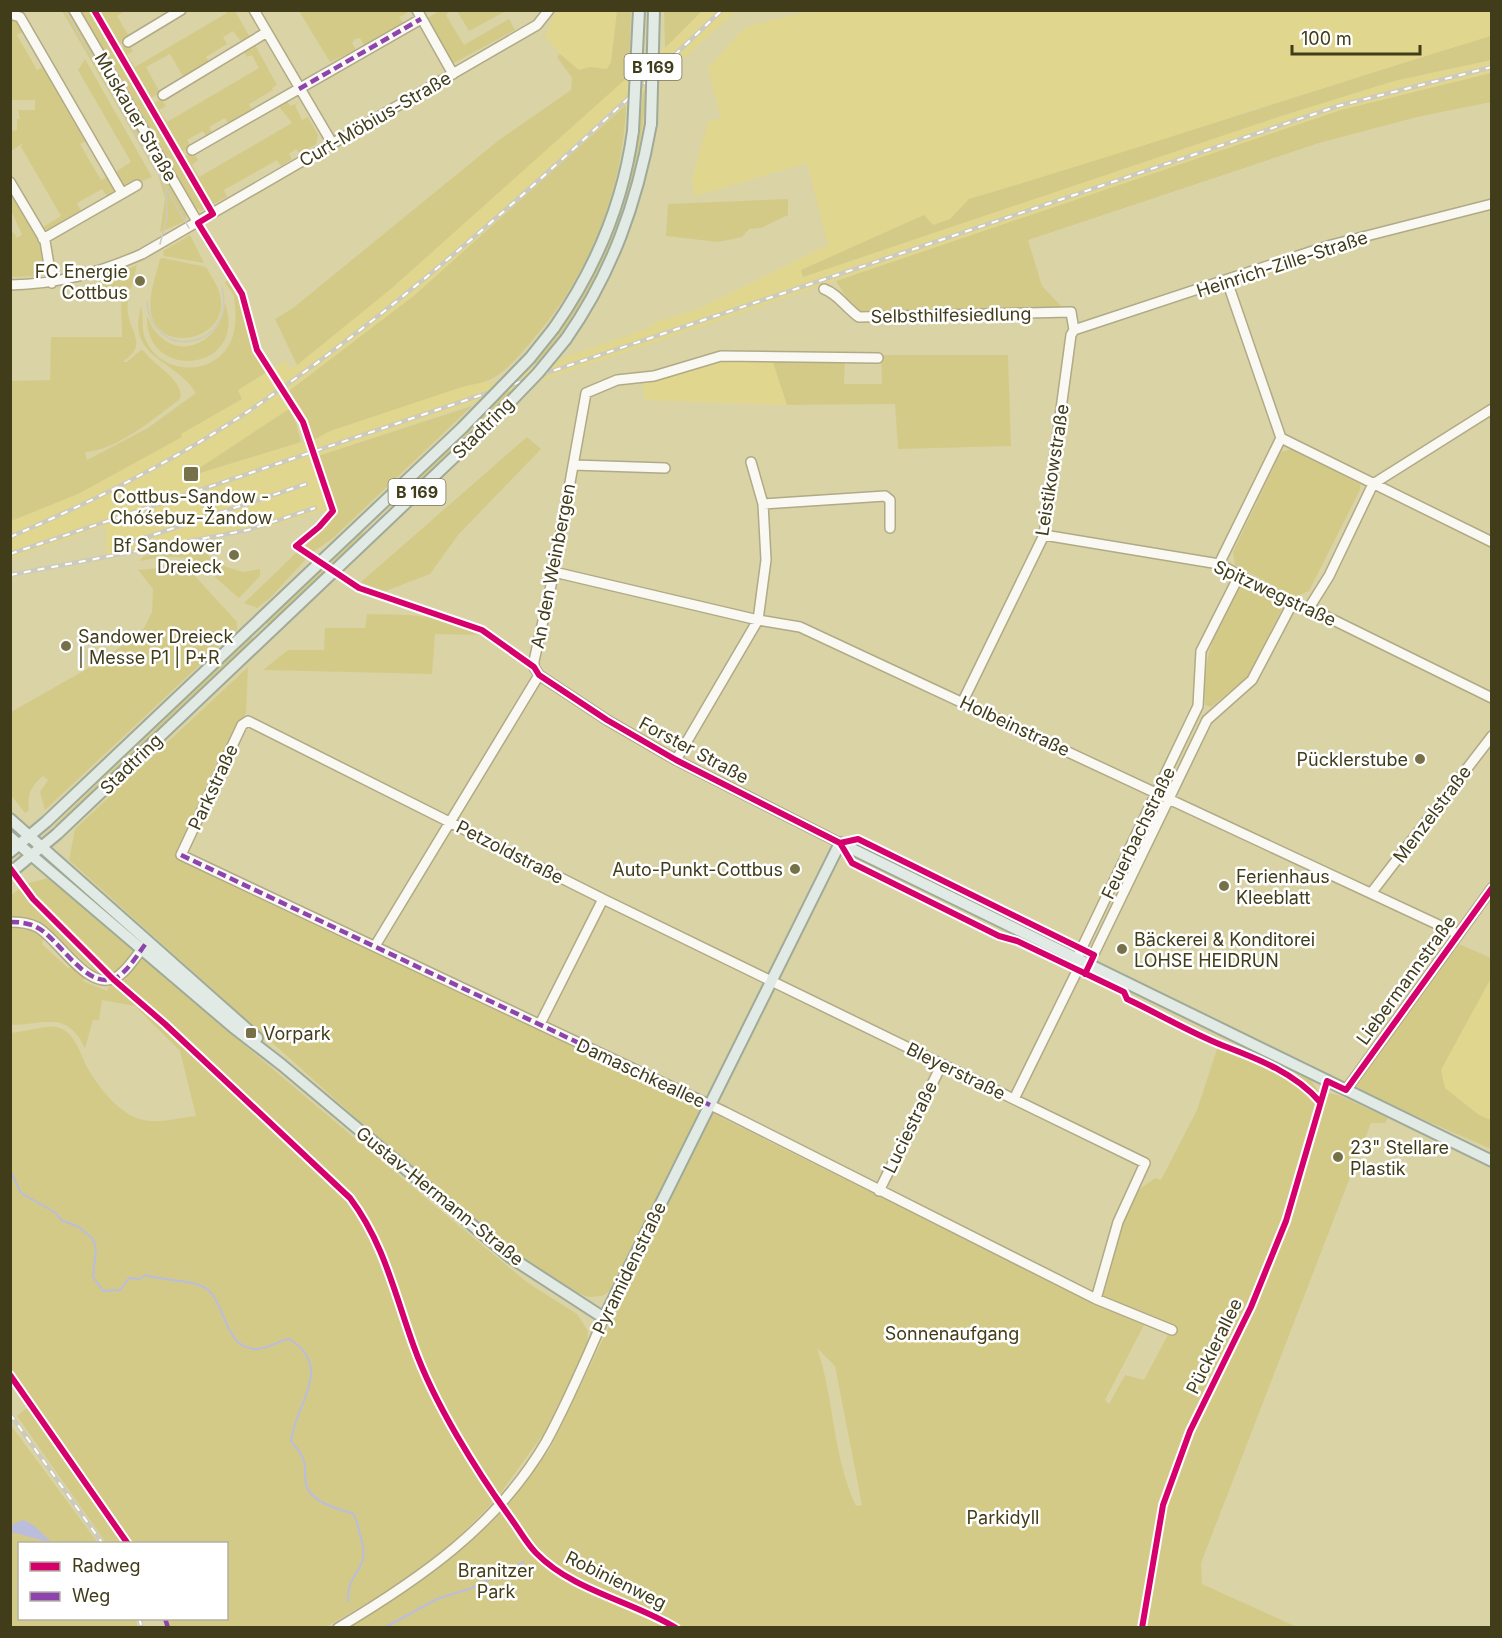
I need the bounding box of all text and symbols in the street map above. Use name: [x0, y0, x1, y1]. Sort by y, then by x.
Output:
scale bar: [1292, 18, 1420, 56]
text: 100 m: [1301, 28, 1352, 49]
street label: Muskauer Straße: [91, 49, 181, 185]
road number: B 169: [624, 54, 682, 80]
street label: Curt-Möbius-Straße: [296, 67, 454, 171]
street label: Heinrich-Zille-Straße: [1194, 226, 1370, 302]
place label: FC Energie Cottbus: [35, 261, 128, 303]
marker: FC Energie Cottbus: [133, 274, 147, 288]
street label: Selbsthilfesiedlung: [870, 303, 1032, 327]
street label: Stadtring: [448, 393, 518, 463]
street label: Leistikowstraße: [1031, 403, 1073, 537]
marker: Cottbus-Sandow - Chóśebuz-Žandow: [182, 465, 200, 483]
road number: B 169: [388, 479, 446, 505]
street label: An den Weinbergen: [527, 482, 579, 650]
place label: Cottbus-Sandow - Chóśebuz-Žandow: [110, 486, 273, 528]
place label: Bf Sandower Dreieck: [113, 535, 222, 577]
marker: Bf Sandower Dreieck: [227, 548, 241, 562]
street label: Spitzwegstraße: [1210, 555, 1340, 631]
place label: Sandower Dreieck | Messe P1 | P+R: [78, 626, 234, 668]
marker: Sandower Dreieck | Messe P1 | P+R: [59, 639, 73, 653]
street label: Holbeinstraße: [957, 691, 1073, 761]
street label: Forster Straße: [636, 712, 752, 788]
street label: Stadtring: [96, 729, 166, 799]
street label: Parkstraße: [184, 741, 242, 833]
place label: Pücklerstube: [1297, 749, 1408, 770]
marker: Pücklerstube: [1413, 752, 1427, 766]
street label: Menzelstraße: [1389, 761, 1475, 867]
street label: Feuerbachstraße: [1097, 763, 1179, 903]
street label: Petzoldstraße: [453, 816, 567, 888]
place label: Auto-Punkt-Cottbus: [612, 859, 783, 880]
marker: Auto-Punkt-Cottbus: [788, 862, 802, 876]
place label: Ferienhaus Kleeblatt: [1236, 866, 1330, 908]
marker: Ferienhaus Kleeblatt: [1217, 879, 1231, 893]
street label: Liebermannstraße: [1352, 911, 1460, 1049]
place label: Bäckerei & Konditorei LOHSE HEIDRUN: [1134, 929, 1315, 971]
marker: Bäckerei & Konditorei LOHSE HEIDRUN: [1115, 942, 1129, 956]
place label: Vorpark: [263, 1023, 331, 1044]
marker: Vorpark: [244, 1026, 258, 1040]
street label: Damaschkeallee: [573, 1034, 709, 1112]
street label: Bleyerstraße: [903, 1038, 1009, 1104]
street label: Luciestraße: [879, 1078, 941, 1176]
street label: Gustav-Hermann-Straße: [352, 1122, 528, 1270]
place label: 23" Stellare Plastik: [1350, 1137, 1449, 1179]
marker: 23" Stellare Plastik: [1331, 1150, 1345, 1164]
street label: Pyramidenstraße: [588, 1198, 670, 1338]
street label: Pücklerallee: [1182, 1295, 1246, 1397]
park label: Sonnenaufgang: [885, 1323, 1019, 1344]
park label: Parkidyll: [967, 1507, 1039, 1528]
legend: [18, 1542, 228, 1620]
street label: Robinienweg: [562, 1547, 670, 1613]
text: Radweg: [72, 1555, 141, 1576]
park label: Branitzer Park: [458, 1560, 534, 1602]
text: Weg: [72, 1585, 110, 1606]

